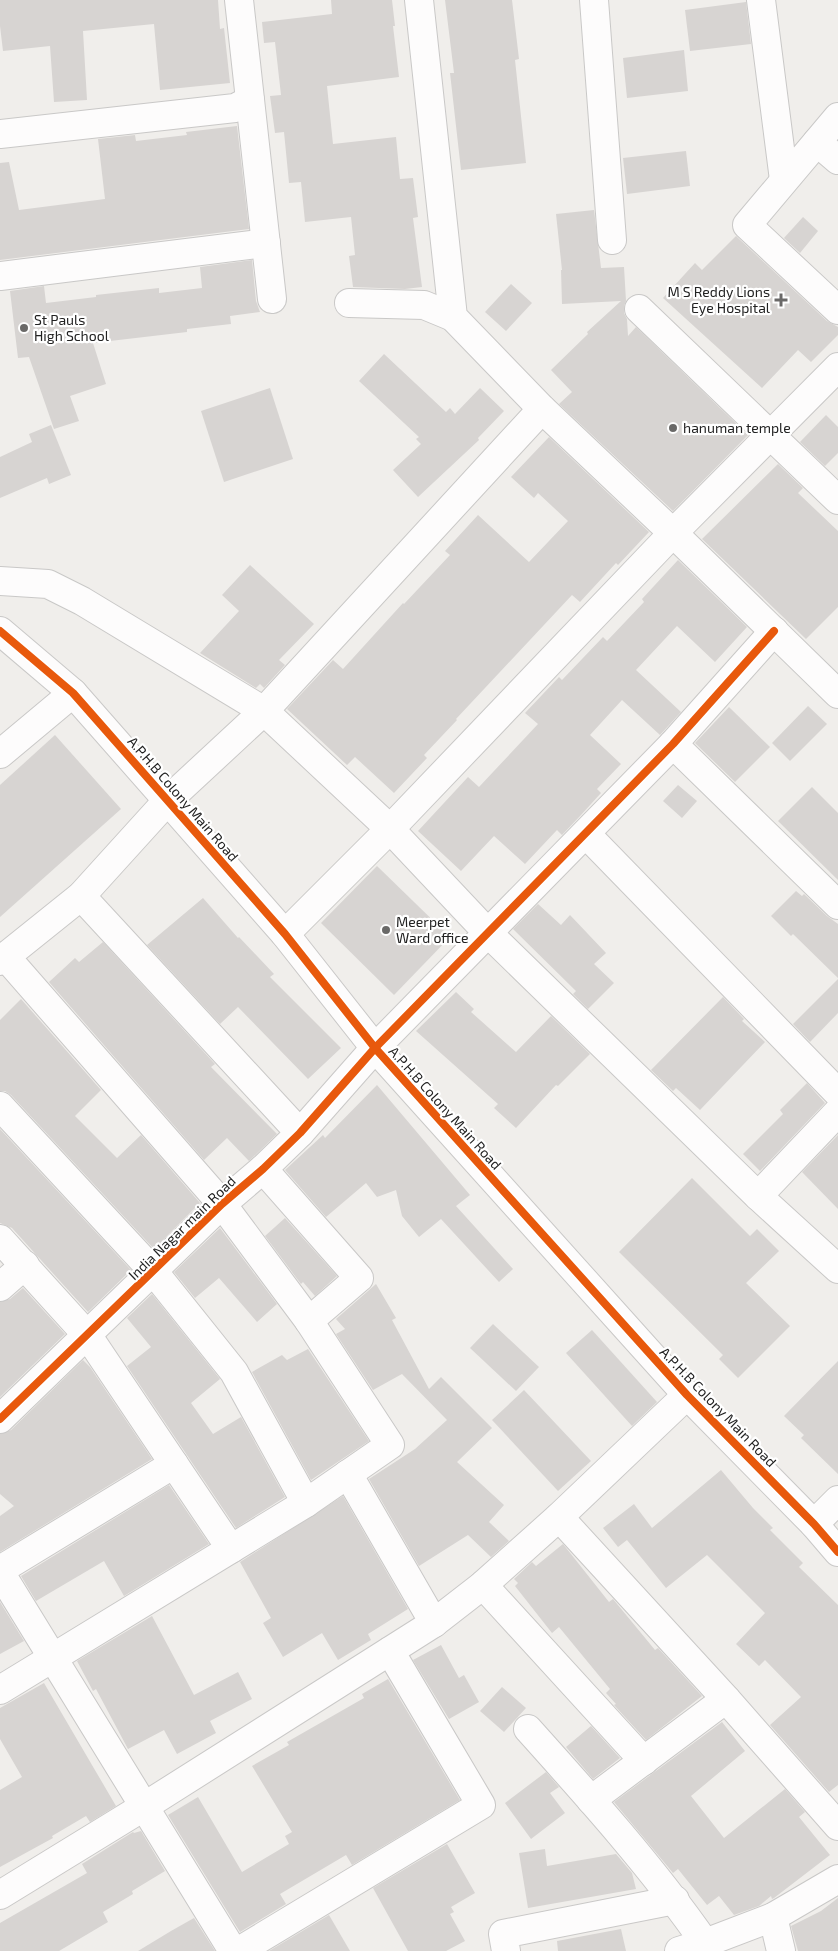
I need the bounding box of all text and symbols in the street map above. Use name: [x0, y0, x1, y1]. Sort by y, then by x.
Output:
place label: M S Reddy Lions Eye Hospital: [667, 283, 771, 316]
marker: M S Reddy Lions Eye Hospital: [774, 293, 788, 307]
place label: St Pauls High School: [34, 311, 110, 344]
marker: St Pauls High School: [18, 322, 30, 334]
place label: hanuman temple: [683, 419, 791, 436]
marker: hanuman temple: [667, 422, 679, 434]
street label: A.P.H.B Colony Main Road: [124, 733, 242, 865]
place label: Meerpet Ward office: [396, 913, 469, 946]
marker: Meerpet Ward office: [380, 924, 392, 936]
street label: A.P.H.B Colony Main Road: [386, 1043, 505, 1173]
street label: India Nagar main Road: [125, 1172, 239, 1283]
street label: A.P.H.B Colony Main Road: [657, 1343, 780, 1470]

